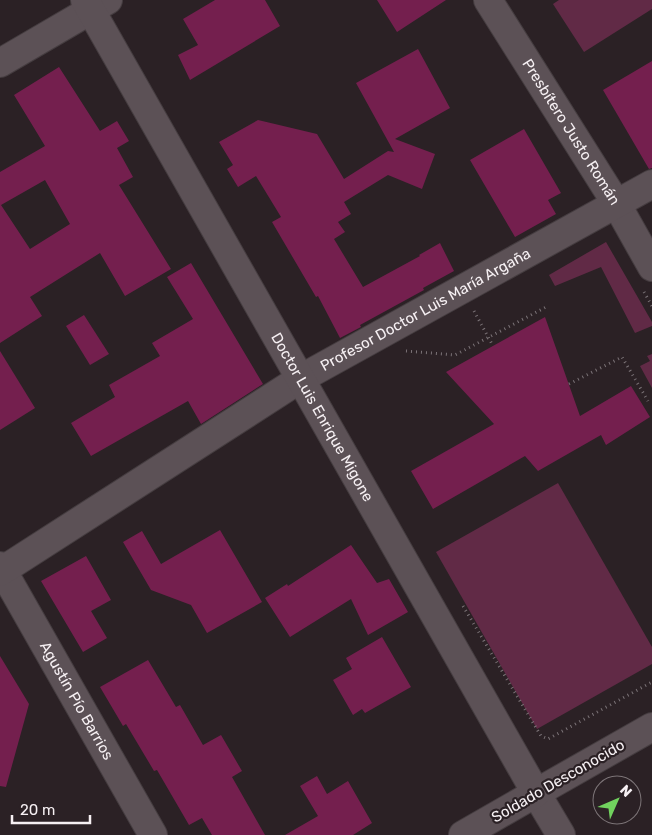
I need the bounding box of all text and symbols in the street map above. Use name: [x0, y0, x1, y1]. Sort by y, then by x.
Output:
street label: Presbítero Justo Román: [518, 56, 624, 208]
street label: Profesor Doctor Luis María Argaña: [317, 244, 534, 375]
street label: Doctor Luis Enrique Migone: [267, 330, 377, 505]
street label: Agustín Pío Barrios: [36, 638, 118, 763]
street label: Soldado Desconocido: [488, 736, 628, 826]
north arrow: [592, 775, 642, 825]
text: N: [616, 782, 635, 801]
scale bar: [12, 792, 90, 824]
text: 20 m: [20, 801, 55, 819]

